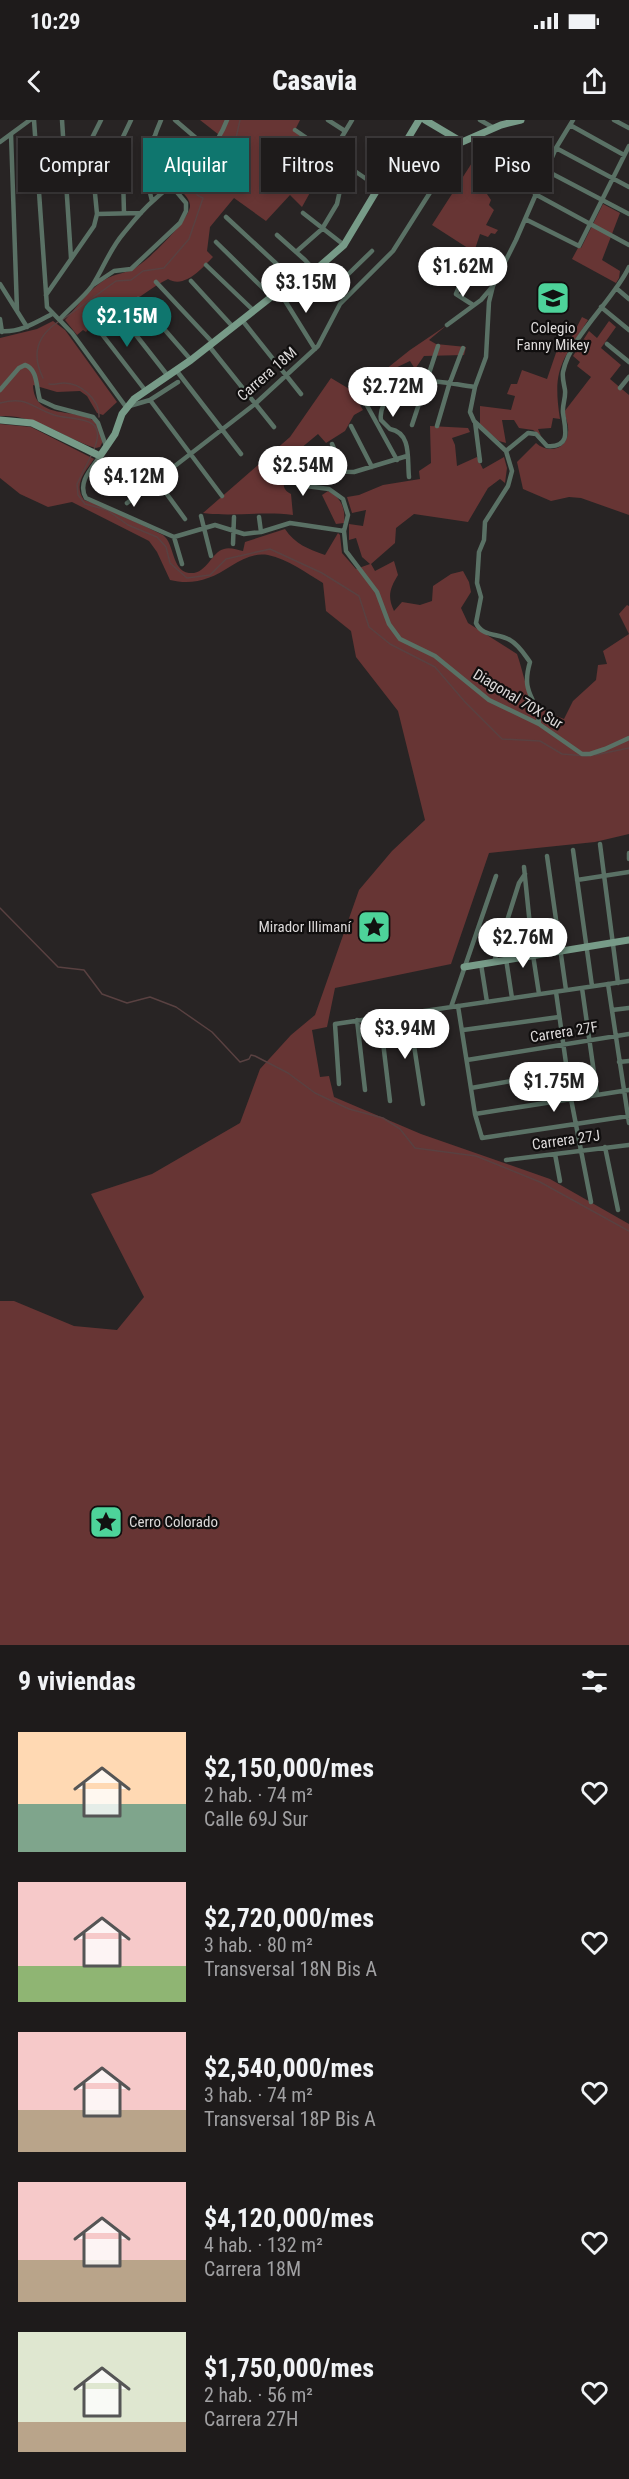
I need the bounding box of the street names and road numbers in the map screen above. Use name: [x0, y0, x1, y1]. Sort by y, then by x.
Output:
street label: Carrera 18M: [234, 343, 300, 405]
street label: Diagonal 70X Sur: [470, 665, 567, 733]
street label: Carrera 27F: [529, 1018, 599, 1046]
street label: Carrera 27J: [531, 1126, 601, 1154]

